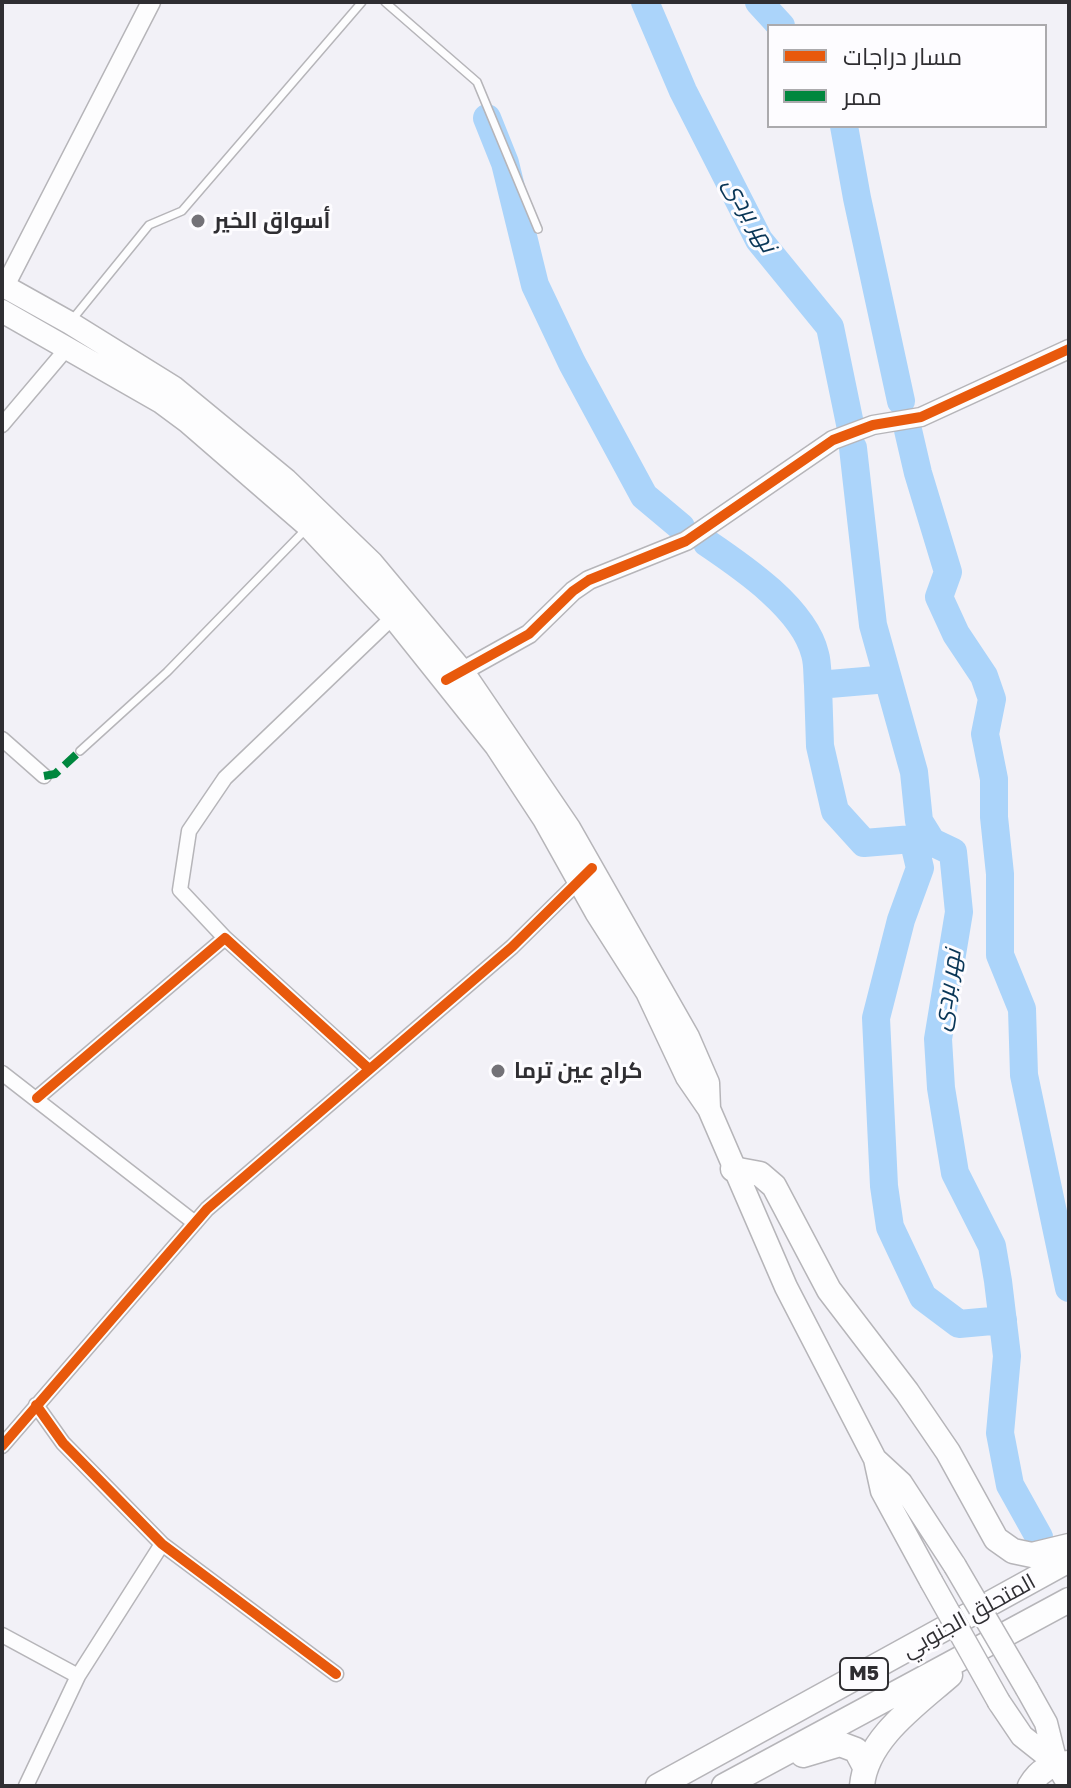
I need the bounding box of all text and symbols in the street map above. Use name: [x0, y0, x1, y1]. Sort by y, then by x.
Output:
legend: [767, 24, 1047, 128]
text: مسار دراجات: [843, 41, 962, 70]
text: ممر: [843, 81, 882, 110]
water label: نهر بردى: [717, 172, 783, 258]
place label: أسواق الخير: [214, 208, 330, 234]
marker: أسواق الخير: [189, 212, 207, 230]
water label: نهر بردى: [926, 947, 968, 1033]
place label: كراج عين ترما: [514, 1058, 643, 1084]
marker: كراج عين ترما: [489, 1062, 507, 1080]
street label: المتحلق الجنوبي: [898, 1569, 1040, 1663]
road number: M5: [840, 1658, 888, 1690]

